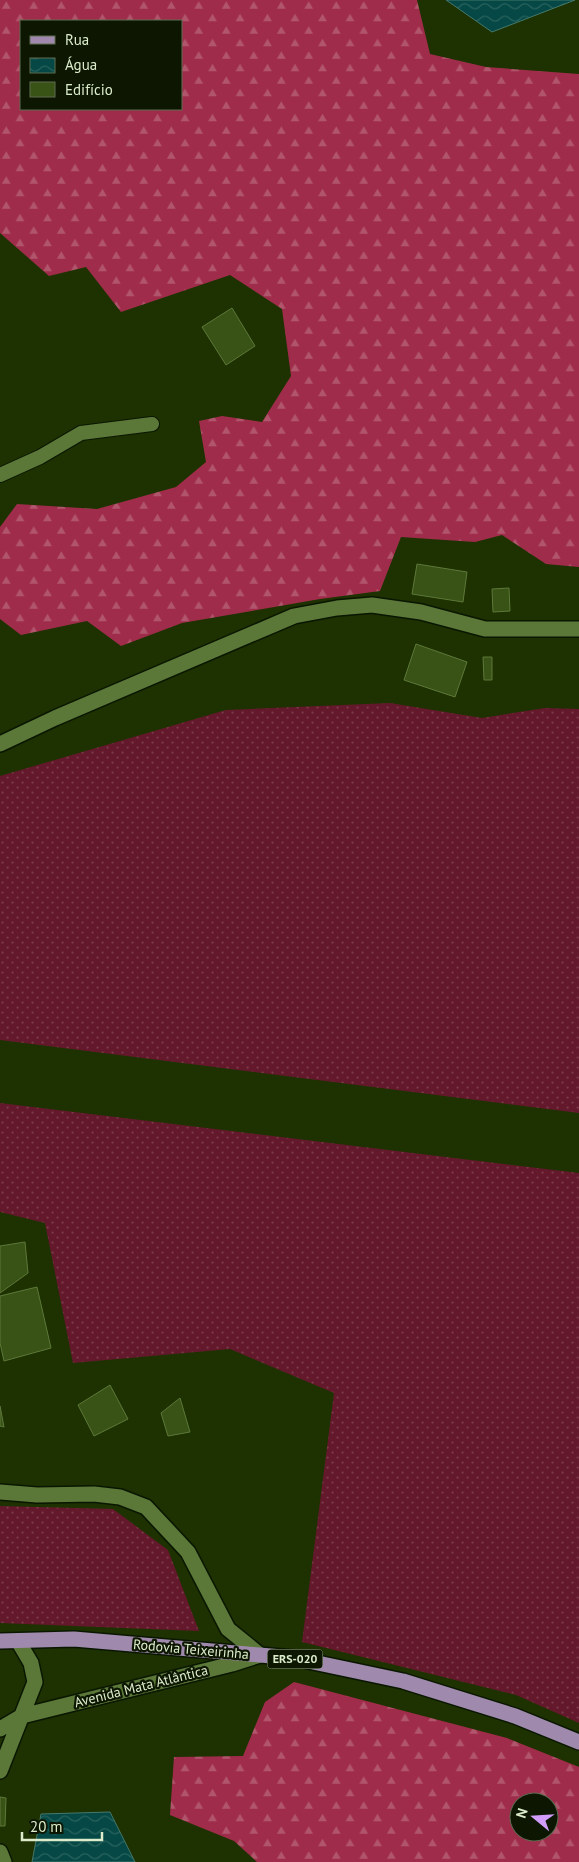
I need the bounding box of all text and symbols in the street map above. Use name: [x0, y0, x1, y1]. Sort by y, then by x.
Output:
legend: [20, 20, 182, 110]
text: Rua: [65, 30, 89, 49]
text: Água: [65, 55, 97, 74]
text: Edifício: [65, 80, 113, 99]
street label: Rodovia Teixeirinha: [132, 1635, 250, 1663]
road number: ERS-020: [268, 1650, 322, 1668]
street label: Avenida Mata Atlântica: [72, 1661, 210, 1711]
north arrow: [509, 1792, 559, 1842]
text: N: [512, 1806, 532, 1820]
scale bar: [22, 1810, 102, 1842]
text: 20 m: [30, 1817, 63, 1836]

